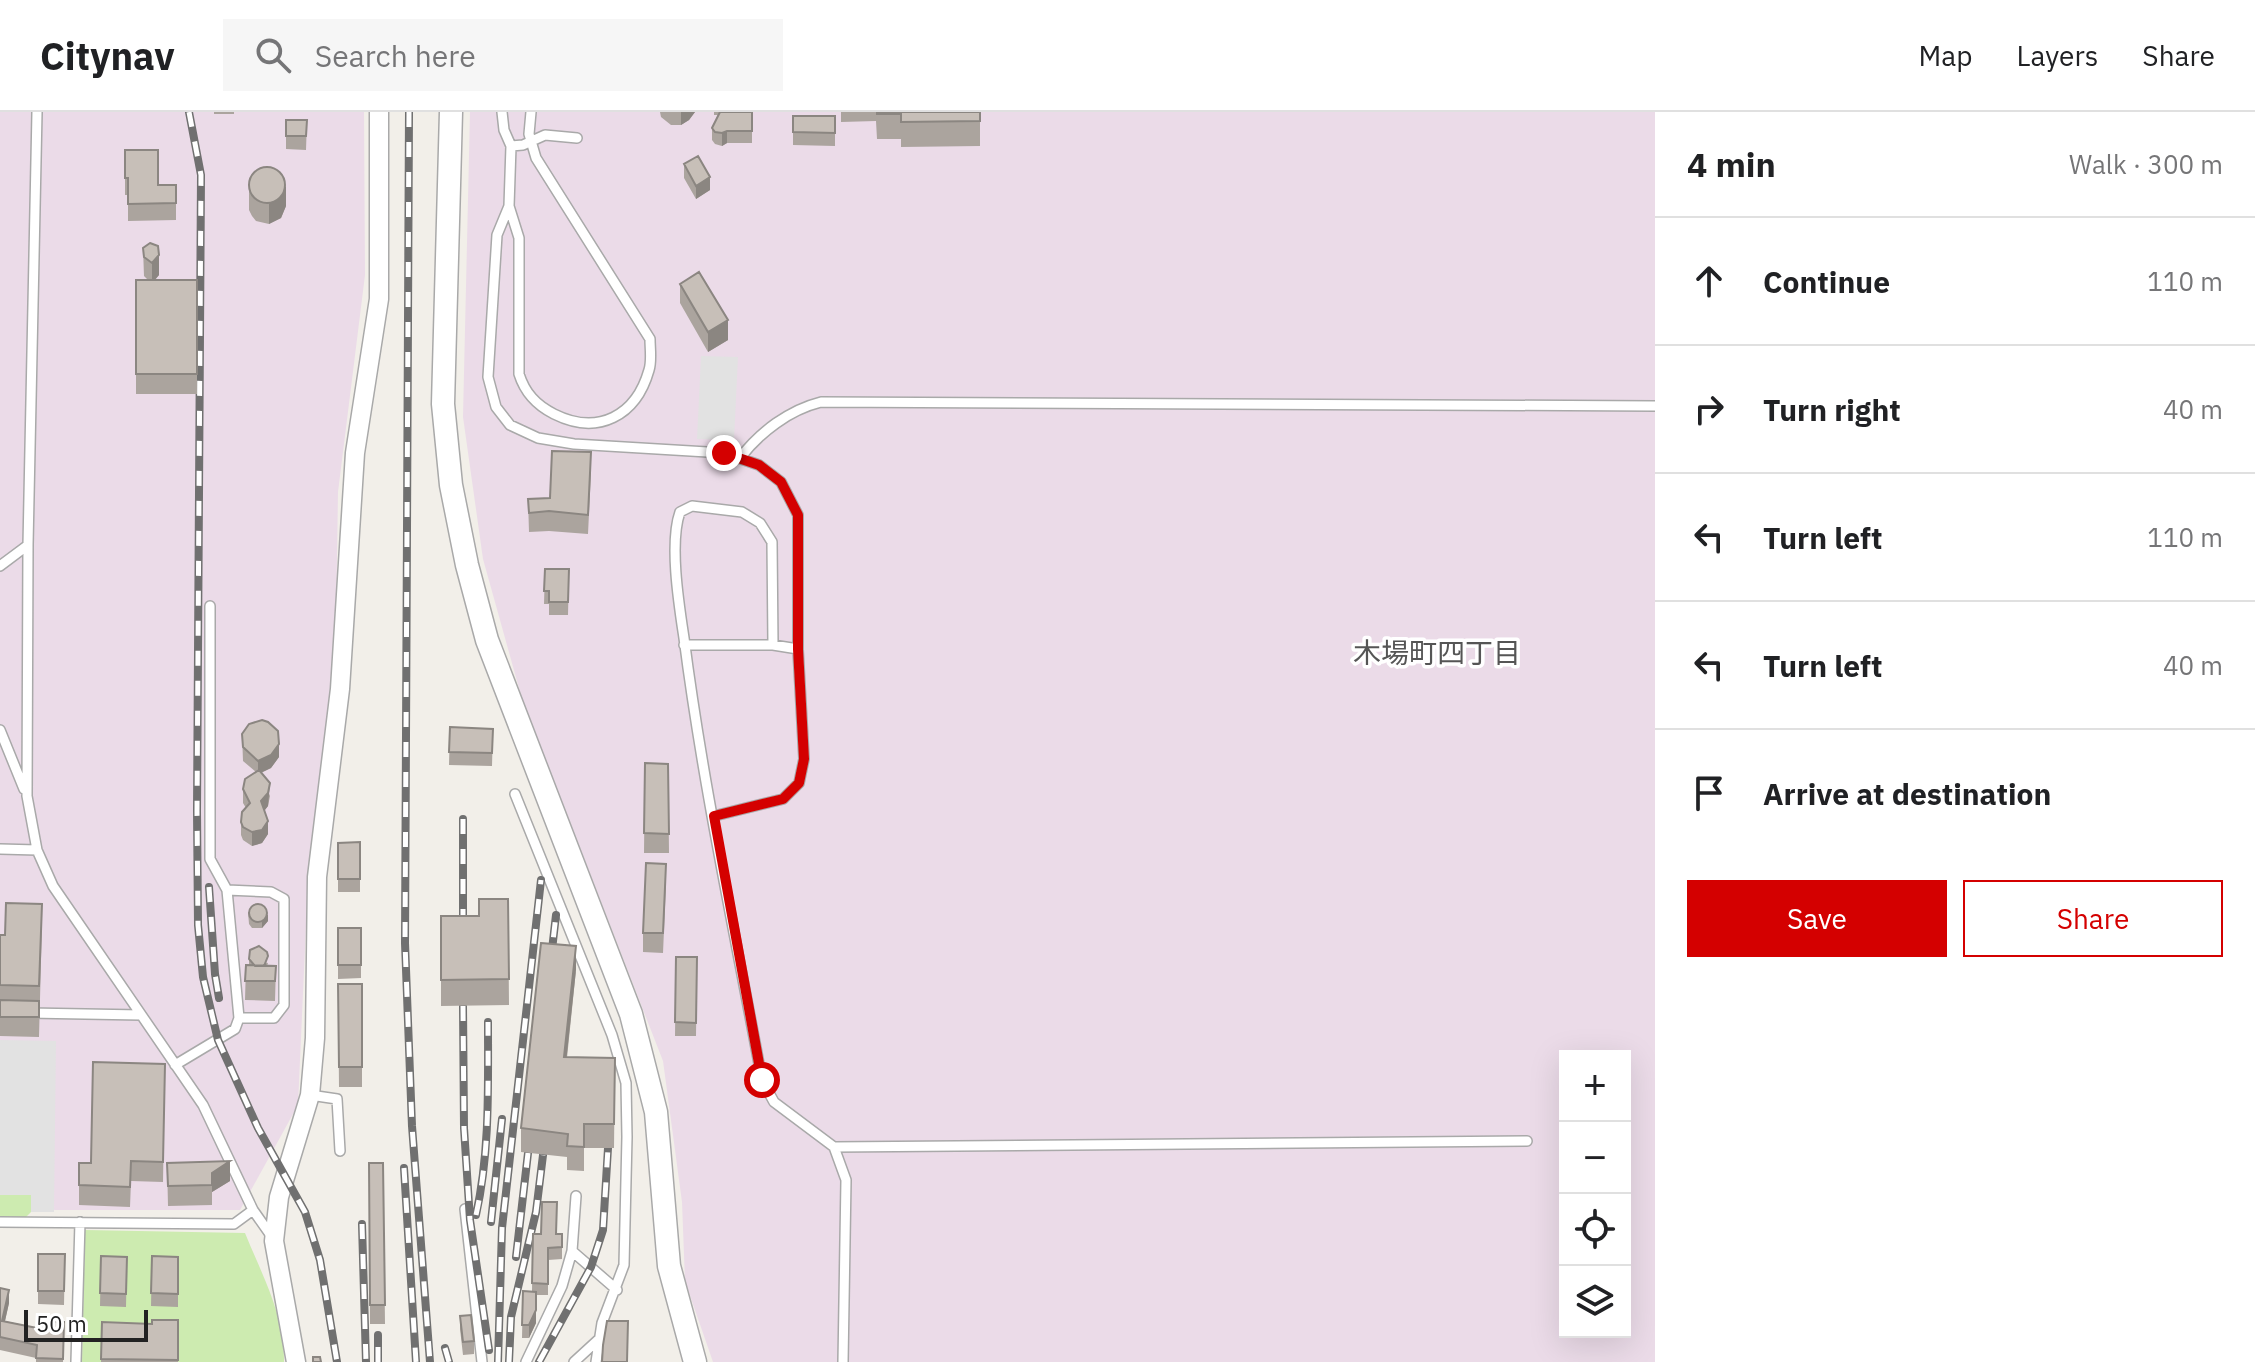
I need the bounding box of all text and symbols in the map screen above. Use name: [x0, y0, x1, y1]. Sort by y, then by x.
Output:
search box: [223, 19, 783, 91]
text: Citynav: [40, 31, 175, 80]
icon: search: [251, 33, 295, 77]
text: Search here: [315, 36, 476, 75]
text: Map: [1918, 37, 1972, 74]
text: Layers: [2016, 37, 2098, 74]
text: Share: [2142, 37, 2215, 74]
text: 4 min: [1687, 142, 1776, 186]
text: Walk · 300 m: [2069, 147, 2223, 181]
icon: ahead: [1687, 259, 1731, 303]
text: Continue: [1763, 262, 1890, 301]
text: 110 m: [2147, 264, 2223, 298]
icon: right: [1687, 387, 1731, 431]
text: Turn right: [1763, 390, 1901, 429]
text: 40 m: [2163, 392, 2223, 426]
route end: [706, 435, 742, 471]
icon: left: [1687, 515, 1731, 559]
text: Turn left: [1763, 518, 1882, 557]
text: 110 m: [2147, 520, 2223, 554]
district label: 木場町四丁目: [1353, 634, 1521, 671]
icon: left: [1687, 643, 1731, 687]
text: Turn left: [1763, 646, 1882, 685]
text: 40 m: [2163, 648, 2223, 682]
icon: arrive: [1687, 771, 1731, 815]
text: Arrive at destination: [1763, 774, 2051, 813]
button: Save: [1687, 880, 1947, 957]
button: Share: [1963, 880, 2223, 957]
map controls: [1559, 1050, 1631, 1338]
button: +: [1559, 1050, 1631, 1122]
route start: [744, 1062, 780, 1098]
button: −: [1559, 1122, 1631, 1194]
button: locate: [1559, 1194, 1631, 1266]
button: layers: [1559, 1266, 1631, 1338]
scale bar: [24, 1306, 148, 1342]
text: 50 m: [36, 1309, 87, 1338]

